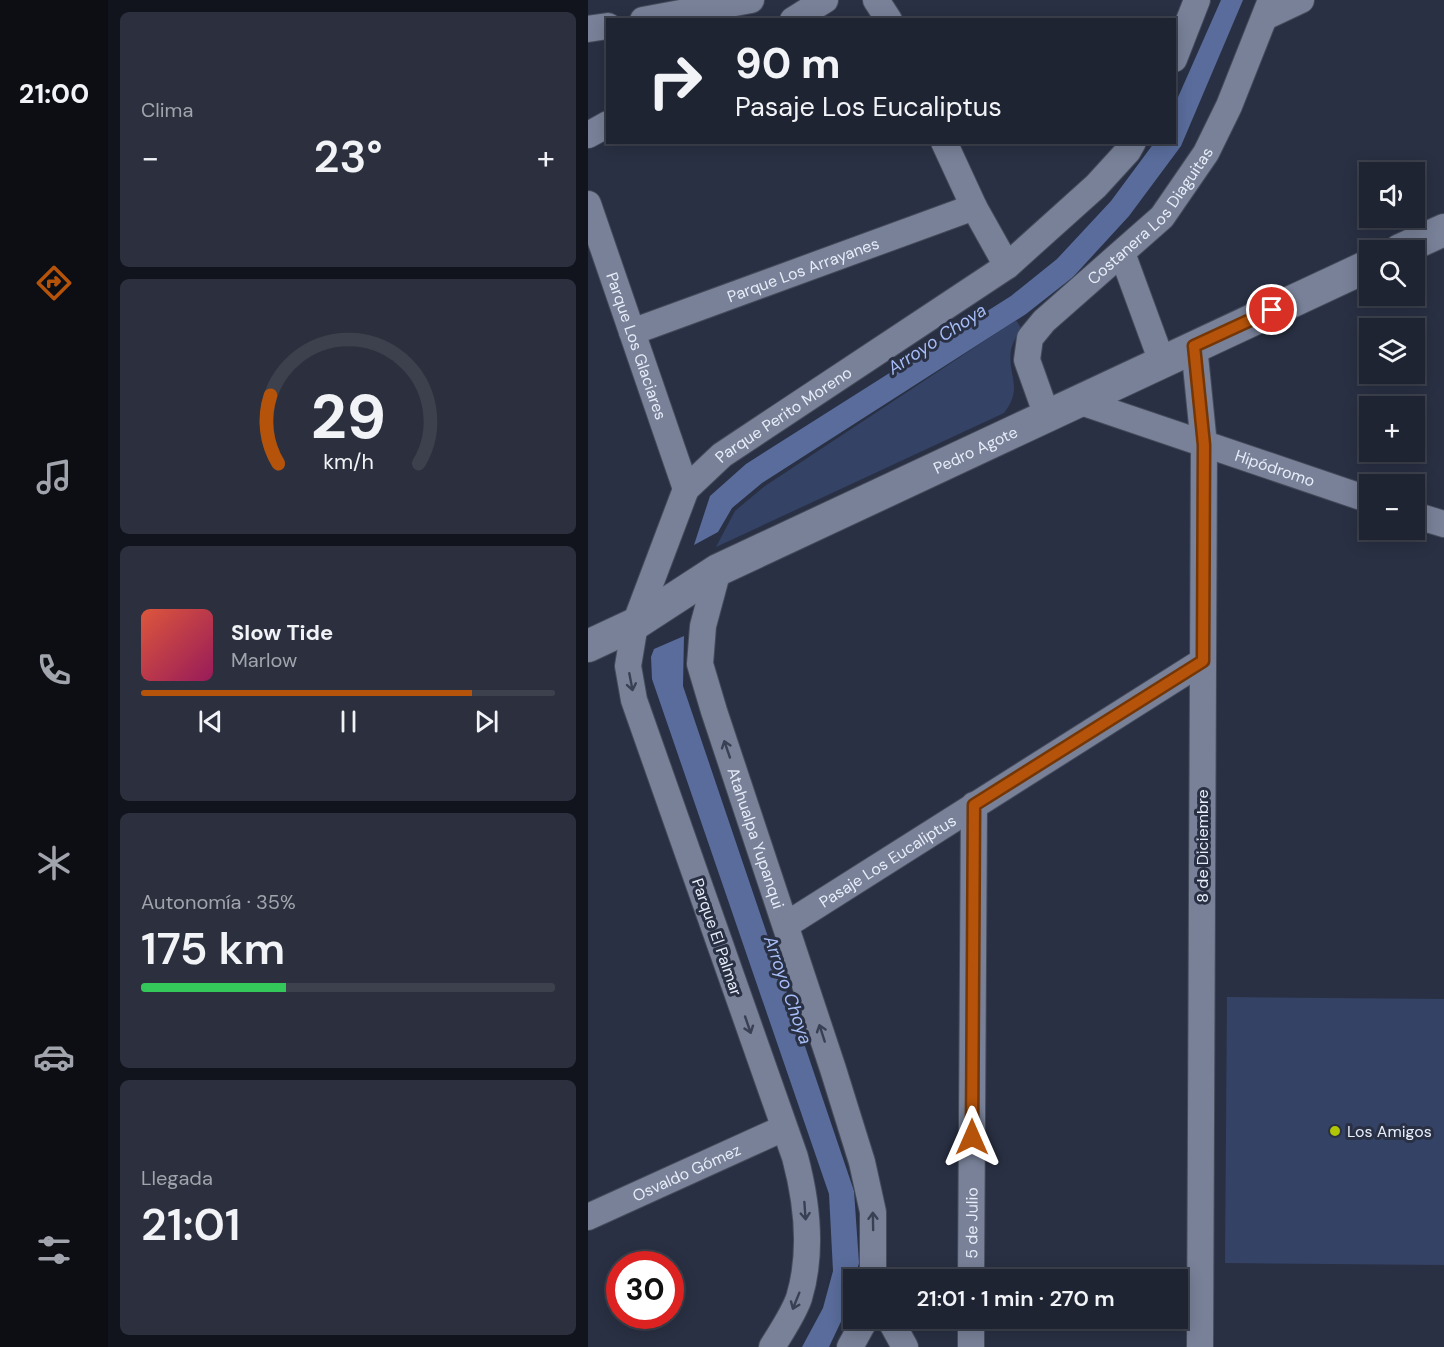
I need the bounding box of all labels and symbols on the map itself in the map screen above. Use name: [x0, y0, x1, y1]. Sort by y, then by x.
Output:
street label: Costanera Los Diaguitas: [1083, 144, 1218, 289]
street label: Parque Los Arrayanes: [724, 232, 882, 307]
street label: Parque Los Glaciares: [602, 269, 672, 422]
pin: [1246, 284, 1297, 335]
water label: Arroyo Choya: [882, 298, 991, 381]
street label: Parque Perito Moreno: [710, 361, 856, 467]
street label: Pedro Agote: [930, 421, 1021, 478]
street label: Hipódromo: [1232, 444, 1318, 491]
one-way arrow: [626, 671, 637, 691]
one-way arrow: [720, 740, 731, 759]
street label: Atahualpa Yupanqui: [723, 765, 789, 911]
street label: 8 de Diciembre: [1192, 789, 1213, 903]
street label: Pasaje Los Eucaliptus: [815, 810, 960, 912]
street label: Parque El Palmar: [687, 876, 747, 998]
water label: Arroyo Choya: [758, 931, 818, 1048]
one-way arrow: [744, 1015, 755, 1034]
one-way arrow: [815, 1025, 826, 1043]
position arrow: [940, 1105, 1004, 1169]
place label: Los Amigos: [1347, 1121, 1432, 1142]
marker: Los Amigos: [1328, 1124, 1342, 1138]
street label: Osvaldo Gómez: [629, 1139, 744, 1206]
street label: 5 de Julio: [961, 1187, 982, 1259]
one-way arrow: [800, 1200, 811, 1220]
one-way arrow: [867, 1212, 879, 1232]
speed limit sign: 30: [606, 1251, 684, 1329]
one-way arrow: [790, 1292, 801, 1310]

